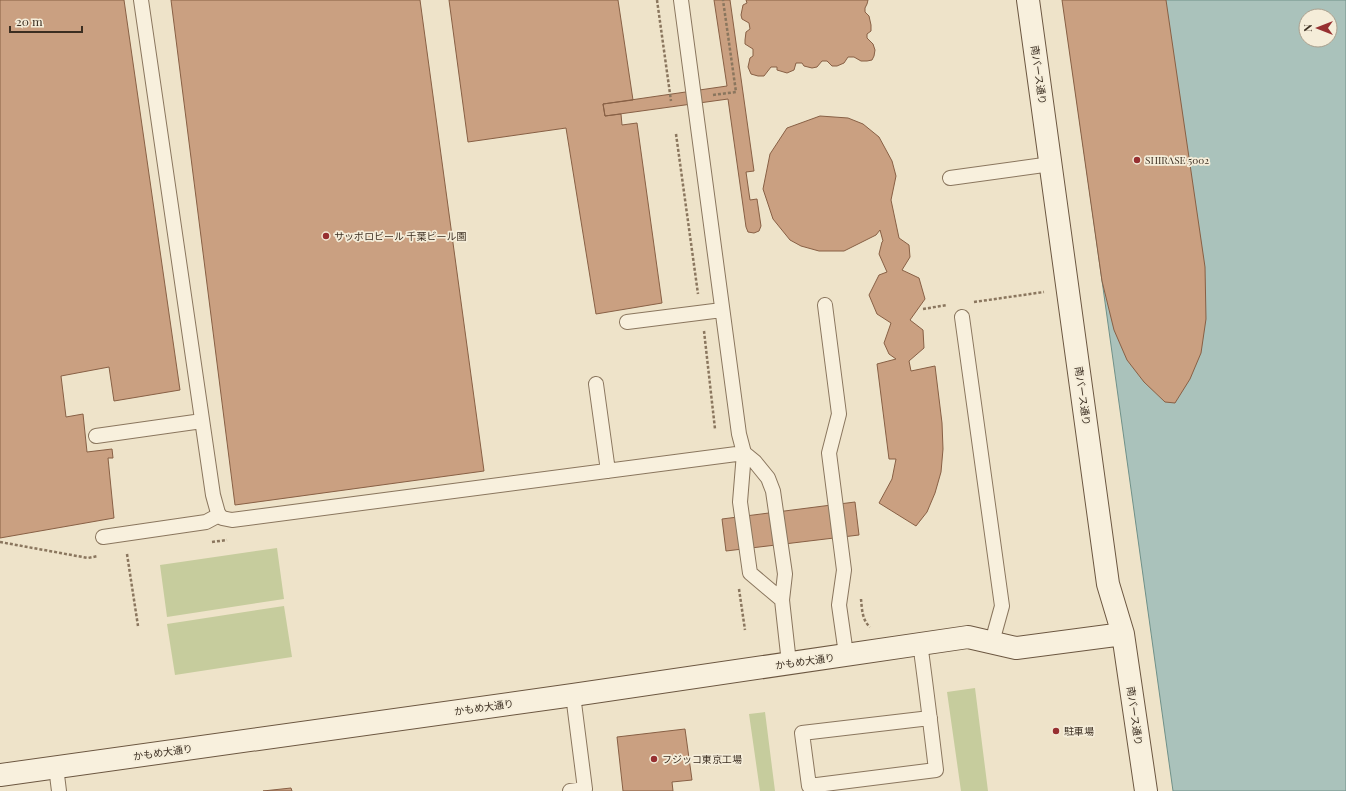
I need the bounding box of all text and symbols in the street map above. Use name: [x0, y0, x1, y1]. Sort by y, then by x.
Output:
scale bar: [10, 8, 82, 34]
north arrow: [1298, 8, 1338, 48]
text: 20 m: [16, 13, 43, 29]
text: N: [1300, 24, 1315, 32]
street label: 南バース通り: [1028, 45, 1050, 105]
place label: SHIRASE 5002: [1145, 153, 1209, 167]
marker: SHIRASE 5002: [1132, 155, 1142, 165]
place label: サッポロビール 千葉ビール園: [334, 229, 467, 243]
marker: サッポロビール 千葉ビール園: [321, 231, 331, 241]
street label: 南バース通り: [1072, 366, 1094, 426]
street label: かもめ大通り: [774, 650, 836, 672]
street label: 南バース通り: [1124, 686, 1146, 746]
street label: かもめ大通り: [453, 696, 515, 718]
place label: 駐車場: [1064, 724, 1094, 738]
marker: 駐車場: [1051, 726, 1061, 736]
street label: かもめ大通り: [132, 741, 194, 763]
place label: フジッコ東京工場: [662, 752, 742, 766]
marker: フジッコ東京工場: [649, 754, 659, 764]

